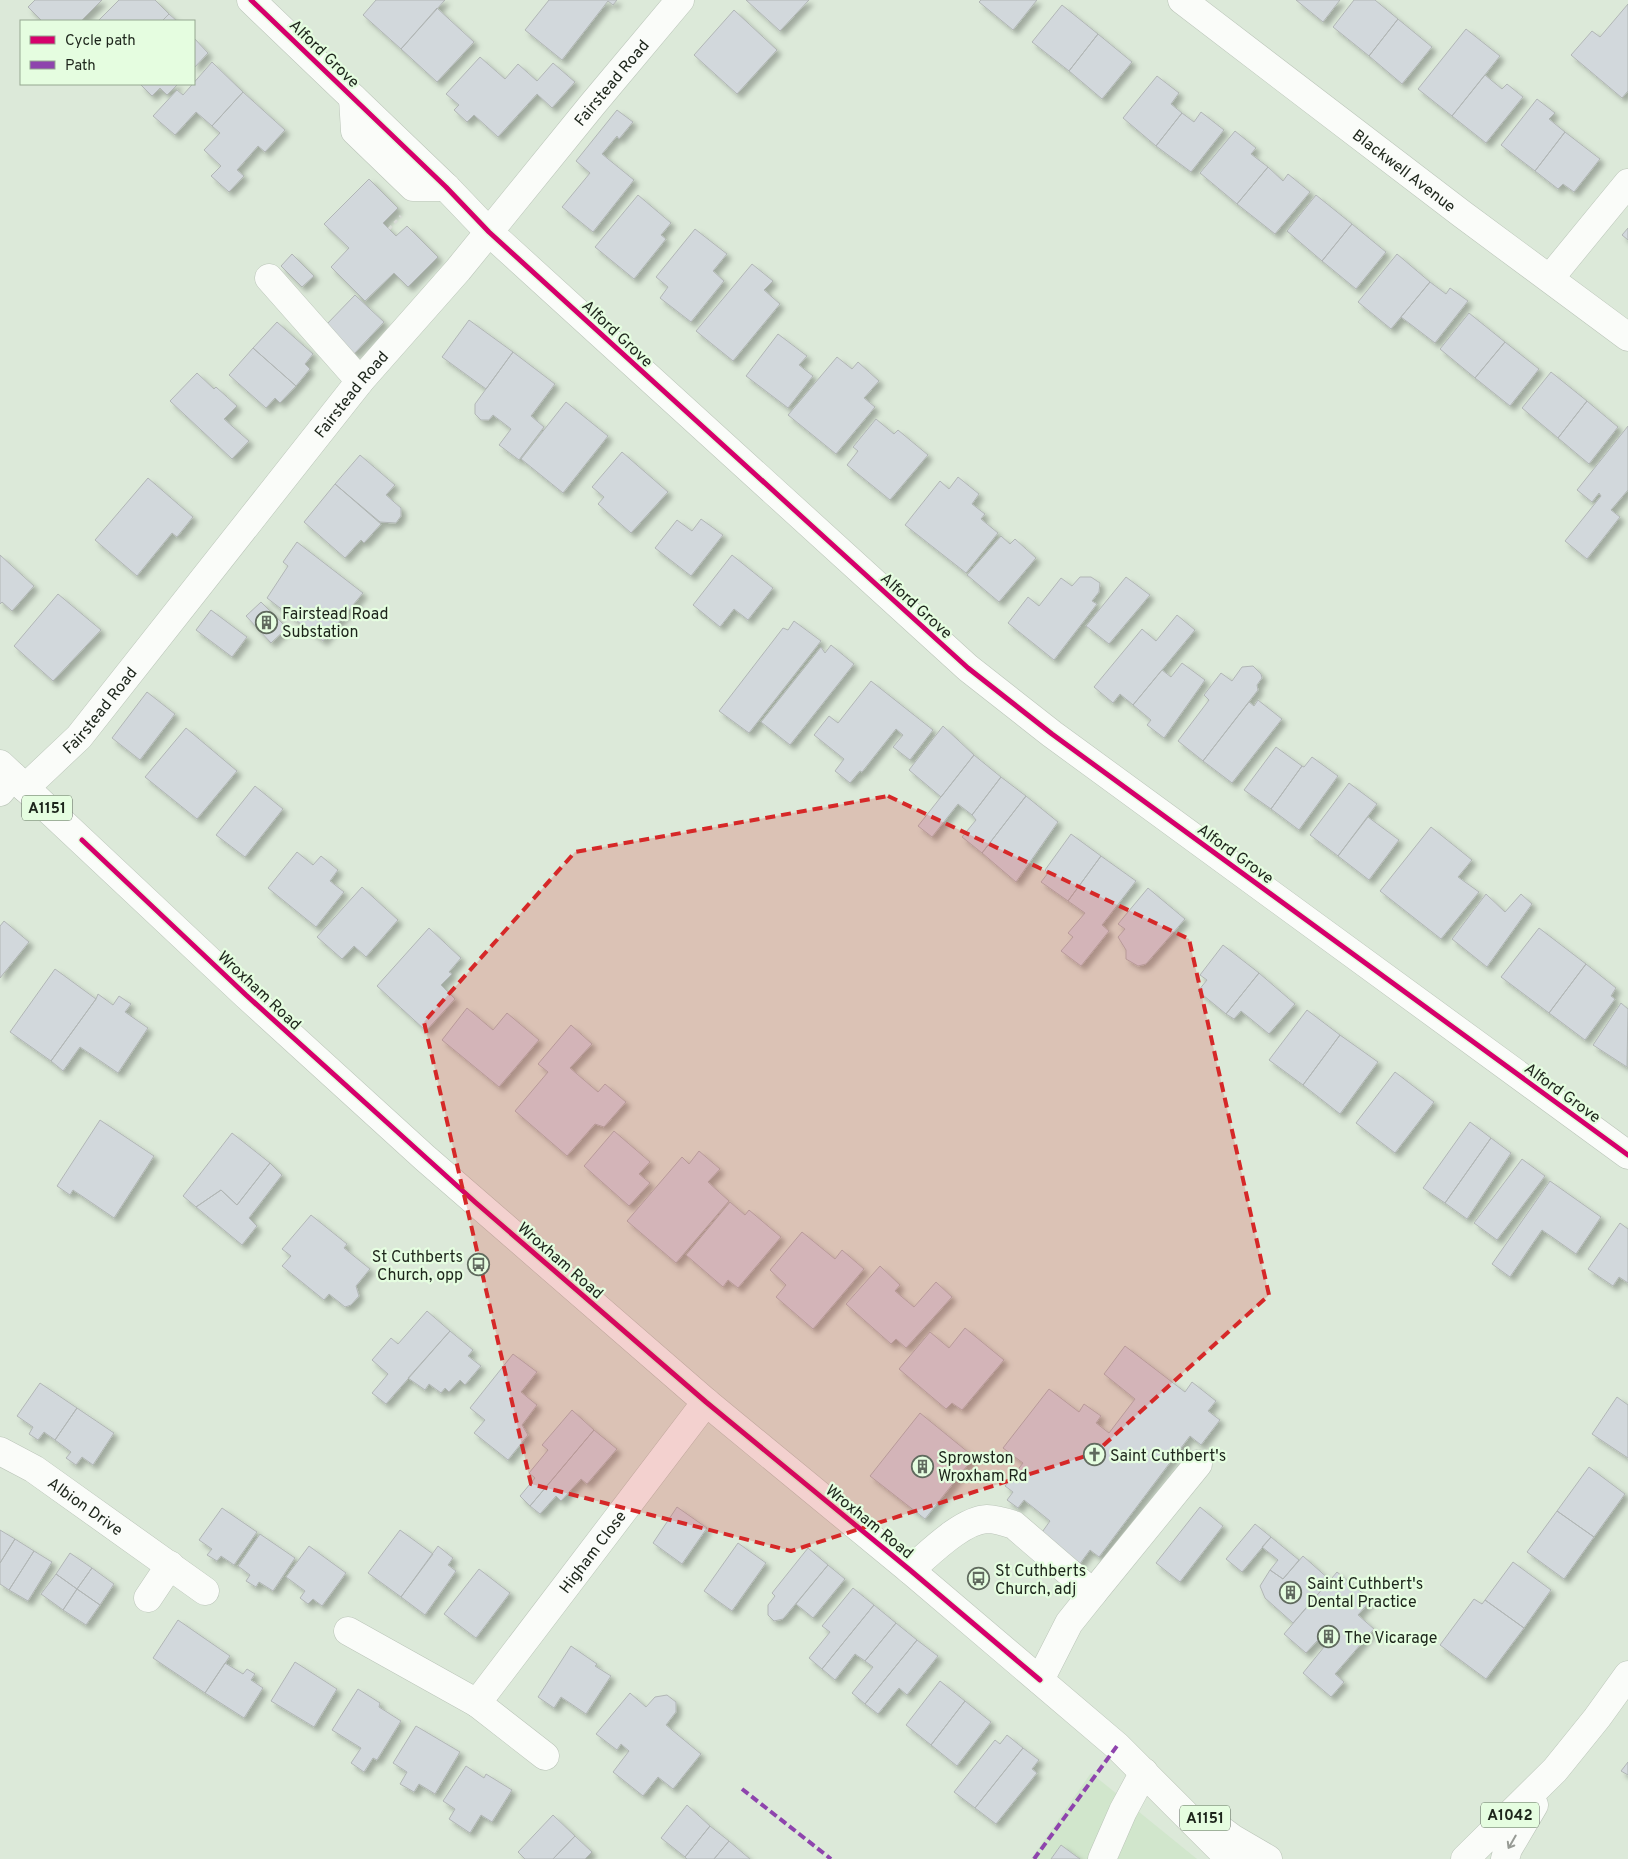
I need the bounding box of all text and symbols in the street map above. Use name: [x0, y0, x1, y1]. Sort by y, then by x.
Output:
street label: Alford Grove: [284, 16, 363, 93]
legend: [20, 20, 195, 85]
text: Cycle path: [65, 32, 136, 51]
street label: Fairstead Road: [571, 36, 654, 131]
text: Path: [65, 57, 96, 76]
street label: Blackwell Avenue: [1348, 126, 1459, 217]
street label: Alford Grove: [577, 297, 656, 372]
street label: Fairstead Road: [311, 348, 394, 443]
street label: Alford Grove: [876, 569, 956, 644]
place label: Fairstead Road Substation: [282, 605, 388, 643]
building icon: Fairstead Road Substation: [254, 610, 278, 634]
street label: Fairstead Road: [59, 664, 142, 759]
road number: A1151: [22, 796, 72, 820]
street label: Alford Grove: [1193, 820, 1277, 889]
street label: Wroxham Road: [213, 948, 305, 1035]
street label: Alford Grove: [1520, 1059, 1604, 1128]
street label: Wroxham Road: [513, 1219, 607, 1304]
place label: St Cuthberts Church, opp: [372, 1248, 463, 1286]
bus stop icon: St Cuthberts Church, opp: [467, 1253, 491, 1277]
church icon: Saint Cuthbert's: [1082, 1443, 1106, 1467]
place label: Saint Cuthbert's: [1110, 1447, 1226, 1467]
place label: Sprowston Wroxham Rd: [938, 1449, 1028, 1487]
building icon: Sprowston Wroxham Rd: [910, 1454, 934, 1478]
street label: Albion Drive: [43, 1474, 126, 1541]
street label: Wroxham Road: [821, 1481, 917, 1564]
street label: Higham Close: [556, 1507, 632, 1598]
place label: St Cuthberts Church, adj: [995, 1562, 1086, 1600]
bus stop icon: St Cuthberts Church, adj: [967, 1567, 991, 1591]
place label: Saint Cuthbert's Dental Practice: [1307, 1575, 1423, 1613]
building icon: Saint Cuthbert's Dental Practice: [1279, 1580, 1303, 1604]
building icon: The Vicarage: [1316, 1625, 1340, 1649]
place label: The Vicarage: [1344, 1629, 1437, 1649]
road number: A1042: [1481, 1802, 1539, 1828]
road number: A1151: [1180, 1806, 1230, 1830]
one-way arrow: [1507, 1834, 1517, 1848]

